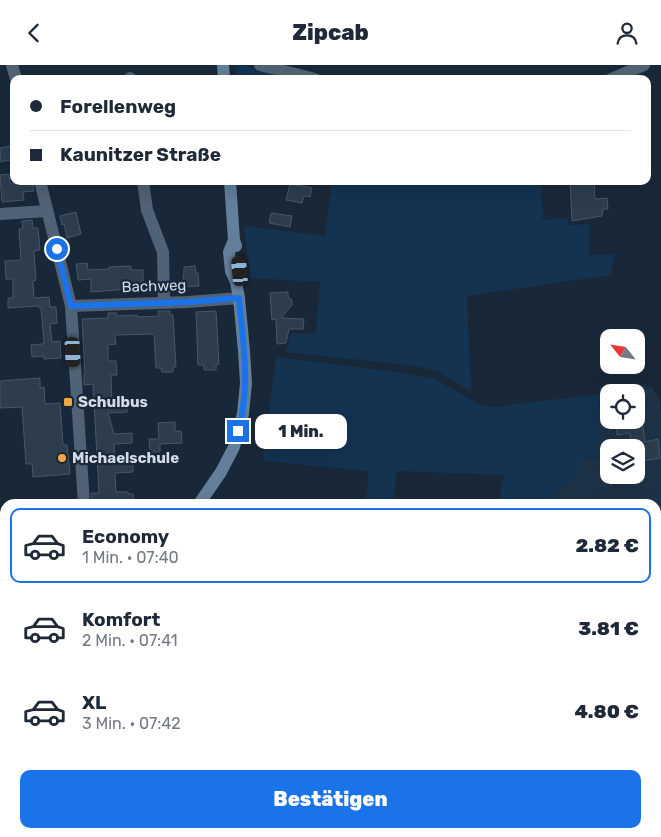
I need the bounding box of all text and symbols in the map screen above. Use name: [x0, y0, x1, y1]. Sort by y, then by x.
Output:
icon: back: [20, 19, 48, 47]
text: Zipcab: [292, 19, 369, 46]
icon: person: [613, 19, 641, 47]
text: Forellenweg: [60, 95, 176, 118]
text: Kaunitzer Straße: [60, 143, 221, 166]
route start: [46, 238, 68, 260]
car: [231, 255, 248, 287]
street label: Bachweg: [121, 276, 187, 296]
north arrow: [600, 329, 645, 374]
map controls: [600, 329, 645, 484]
car: [64, 337, 81, 367]
button: locate: [600, 384, 645, 429]
place label: Schulbus: [78, 393, 148, 411]
marker: Schulbus: [62, 396, 74, 408]
callout: 1 Min.: [256, 413, 348, 449]
route end: [227, 420, 249, 442]
text: 1 Min.: [278, 422, 324, 441]
button: layers: [600, 439, 645, 484]
place label: Michaelschule: [72, 449, 179, 467]
marker: Michaelschule: [56, 452, 68, 464]
icon: car: [22, 523, 67, 568]
text: Economy: [82, 525, 169, 548]
text: 2.82 €: [575, 534, 639, 557]
text: 1 Min. · 07:40: [82, 548, 179, 567]
icon: car: [22, 606, 67, 651]
text: Komfort: [82, 608, 160, 631]
text: 3.81 €: [578, 617, 639, 640]
text: 2 Min. · 07:41: [82, 631, 178, 650]
icon: car: [22, 689, 67, 734]
text: XL: [82, 691, 106, 714]
text: 4.80 €: [574, 700, 639, 723]
text: 3 Min. · 07:42: [82, 714, 181, 733]
button: Bestätigen: [20, 770, 641, 828]

